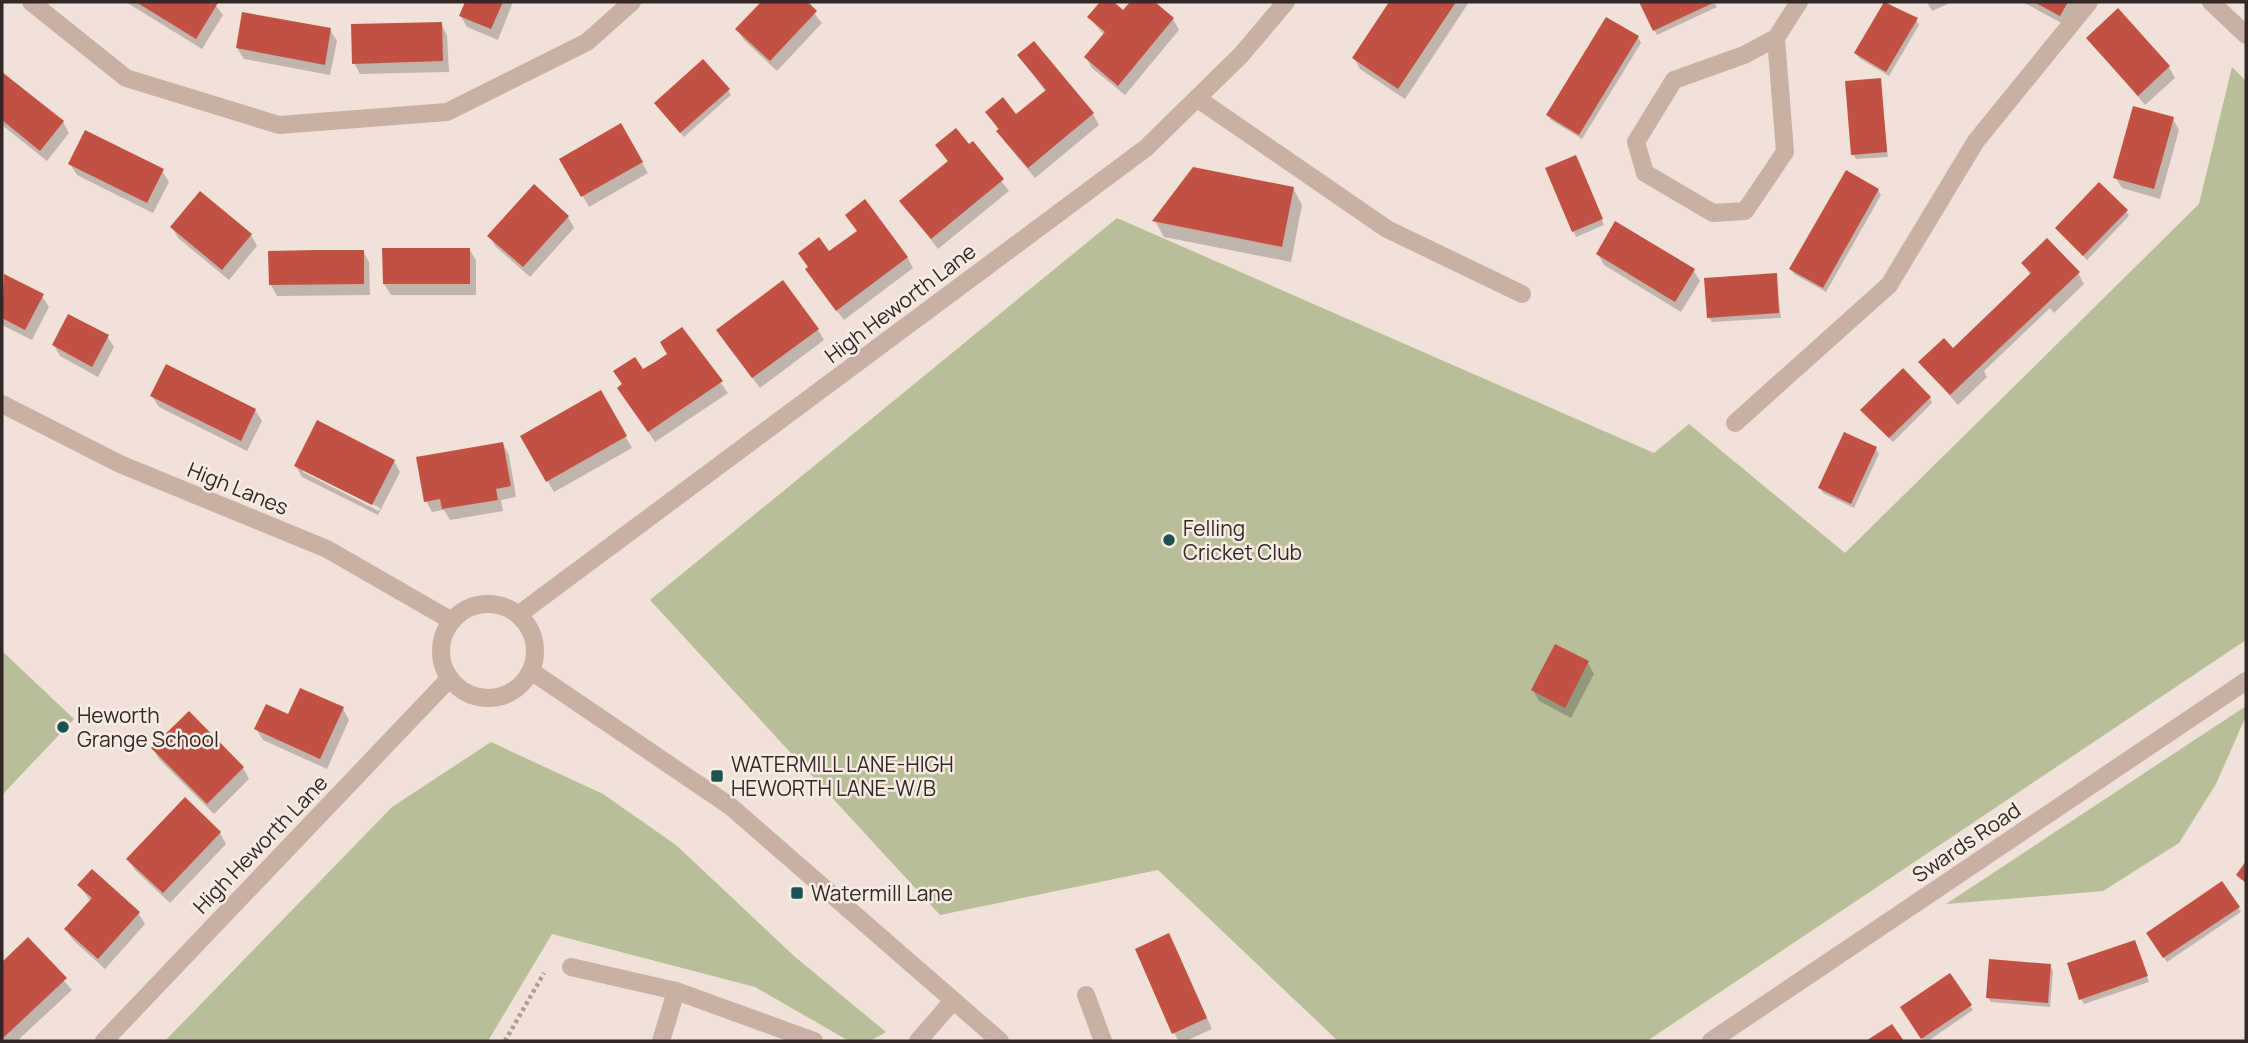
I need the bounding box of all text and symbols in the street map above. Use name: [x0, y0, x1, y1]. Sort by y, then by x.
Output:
street label: High Heworth Lane: [819, 237, 981, 369]
street label: High Lanes: [183, 455, 293, 521]
place label: Felling Cricket Club: [1183, 514, 1302, 566]
marker: Felling Cricket Club: [1161, 532, 1177, 548]
place label: Heworth Grange School: [77, 701, 219, 753]
marker: Heworth Grange School: [55, 719, 71, 735]
place label: WATERMILL LANE-HIGH HEWORTH LANE-W/B: [731, 750, 954, 802]
marker: WATERMILL LANE-HIGH HEWORTH LANE-W/B: [709, 768, 725, 784]
street label: High Heworth Lane: [187, 769, 333, 919]
street label: Swards Road: [1906, 795, 2026, 889]
place label: Watermill Lane: [811, 879, 953, 907]
marker: Watermill Lane: [789, 885, 805, 901]

